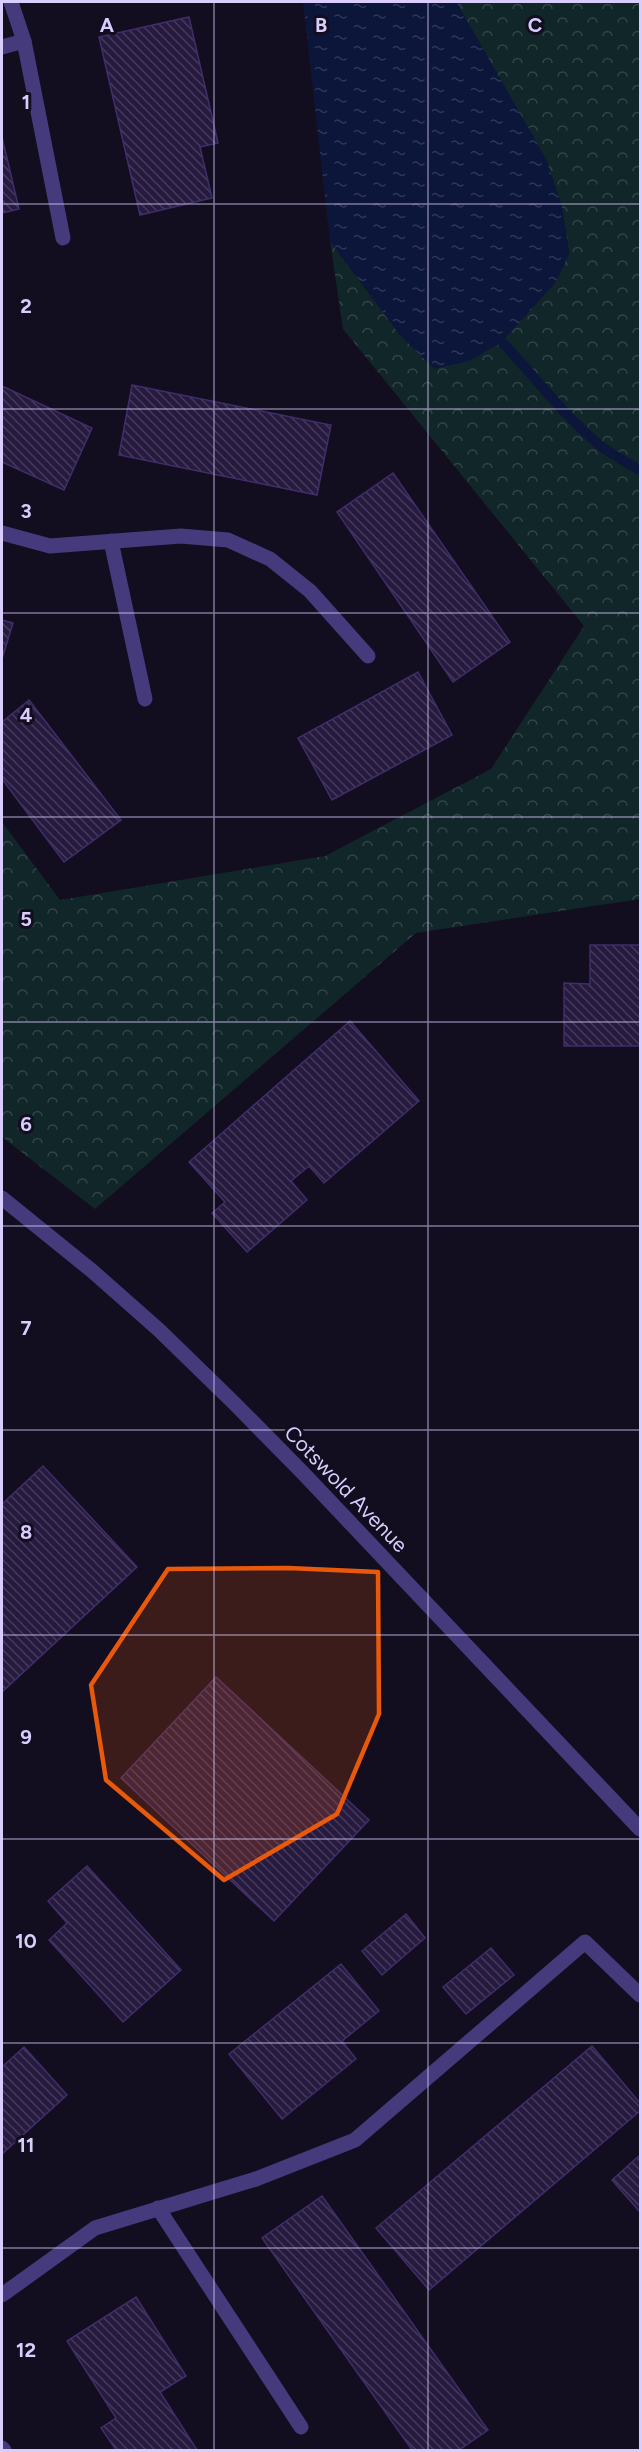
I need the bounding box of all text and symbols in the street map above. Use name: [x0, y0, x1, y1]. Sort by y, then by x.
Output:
text: A: [100, 13, 115, 37]
text: B: [315, 13, 327, 37]
text: C: [528, 13, 542, 37]
text: 1: [22, 90, 30, 114]
text: 2: [20, 294, 32, 318]
text: 3: [20, 499, 32, 523]
text: 4: [20, 703, 33, 727]
text: 5: [20, 907, 32, 931]
text: 6: [20, 1112, 32, 1136]
text: 7: [20, 1316, 32, 1340]
street label: Cotswold Avenue: [280, 1420, 413, 1557]
text: 8: [20, 1520, 32, 1544]
text: 9: [20, 1725, 32, 1749]
text: 10: [15, 1929, 37, 1953]
text: 11: [18, 2133, 34, 2157]
text: 12: [16, 2338, 36, 2362]

